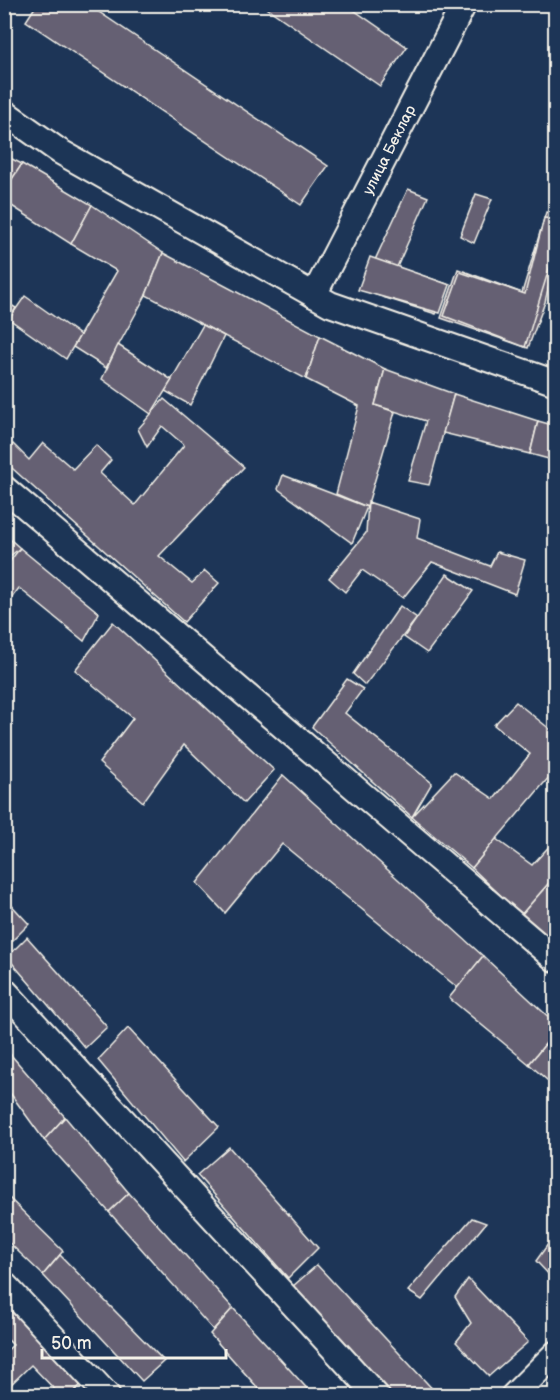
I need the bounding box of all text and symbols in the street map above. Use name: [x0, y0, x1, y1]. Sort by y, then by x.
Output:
street label: улица Беклар: [359, 102, 420, 198]
scale bar: [42, 1322, 226, 1360]
text: 50 m: [51, 1333, 92, 1354]

